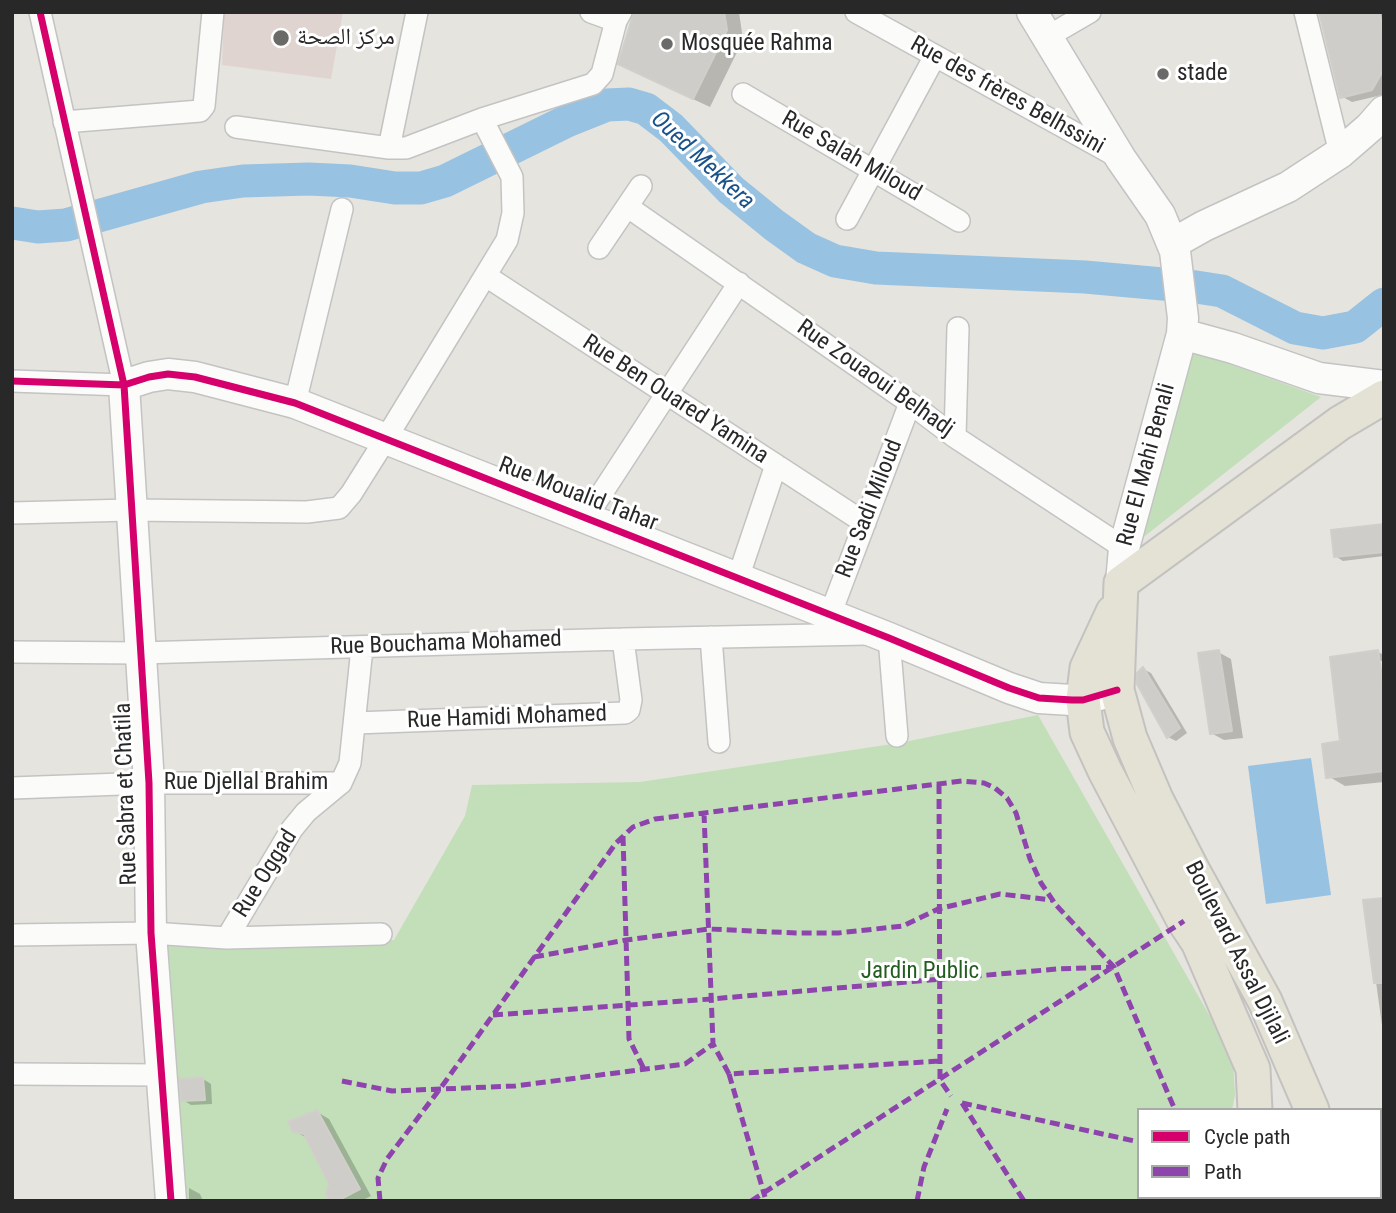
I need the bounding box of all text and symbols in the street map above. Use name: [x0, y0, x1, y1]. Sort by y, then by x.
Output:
place label: مركز الصحة: [297, 24, 395, 52]
marker: مركز الصحة: [271, 28, 291, 48]
place label: Mosquée Rahma: [681, 30, 833, 58]
street label: Rue des frères Belhssini: [905, 31, 1109, 161]
marker: Mosquée Rahma: [659, 36, 675, 52]
place label: stade: [1177, 60, 1228, 88]
marker: stade: [1155, 66, 1171, 82]
water label: Oued Mekkera: [644, 106, 760, 216]
street label: Rue Salah Miloud: [776, 106, 926, 208]
street label: Rue Zouaoui Belhadj: [791, 315, 959, 443]
street label: Rue Ben Ouared Yamina: [577, 329, 773, 471]
street label: Rue El Mahi Benali: [1112, 381, 1182, 549]
street label: Rue Sadi Miloud: [831, 436, 909, 582]
street label: Rue Moualid Tahar: [494, 452, 662, 538]
street label: Rue Bouchama Mohamed: [330, 626, 562, 662]
street label: Rue Hamidi Mohamed: [407, 701, 607, 735]
street label: Rue Sabra et Chatila: [110, 702, 144, 886]
street label: Rue Djellal Brahim: [164, 769, 328, 797]
street label: Rue Oggad: [228, 825, 304, 923]
street label: Boulevard Assal Djilali: [1178, 857, 1294, 1049]
park label: Jardin Public: [861, 958, 979, 986]
legend: [1137, 1108, 1382, 1199]
text: Cycle path: [1204, 1125, 1290, 1149]
text: Path: [1204, 1160, 1242, 1184]

